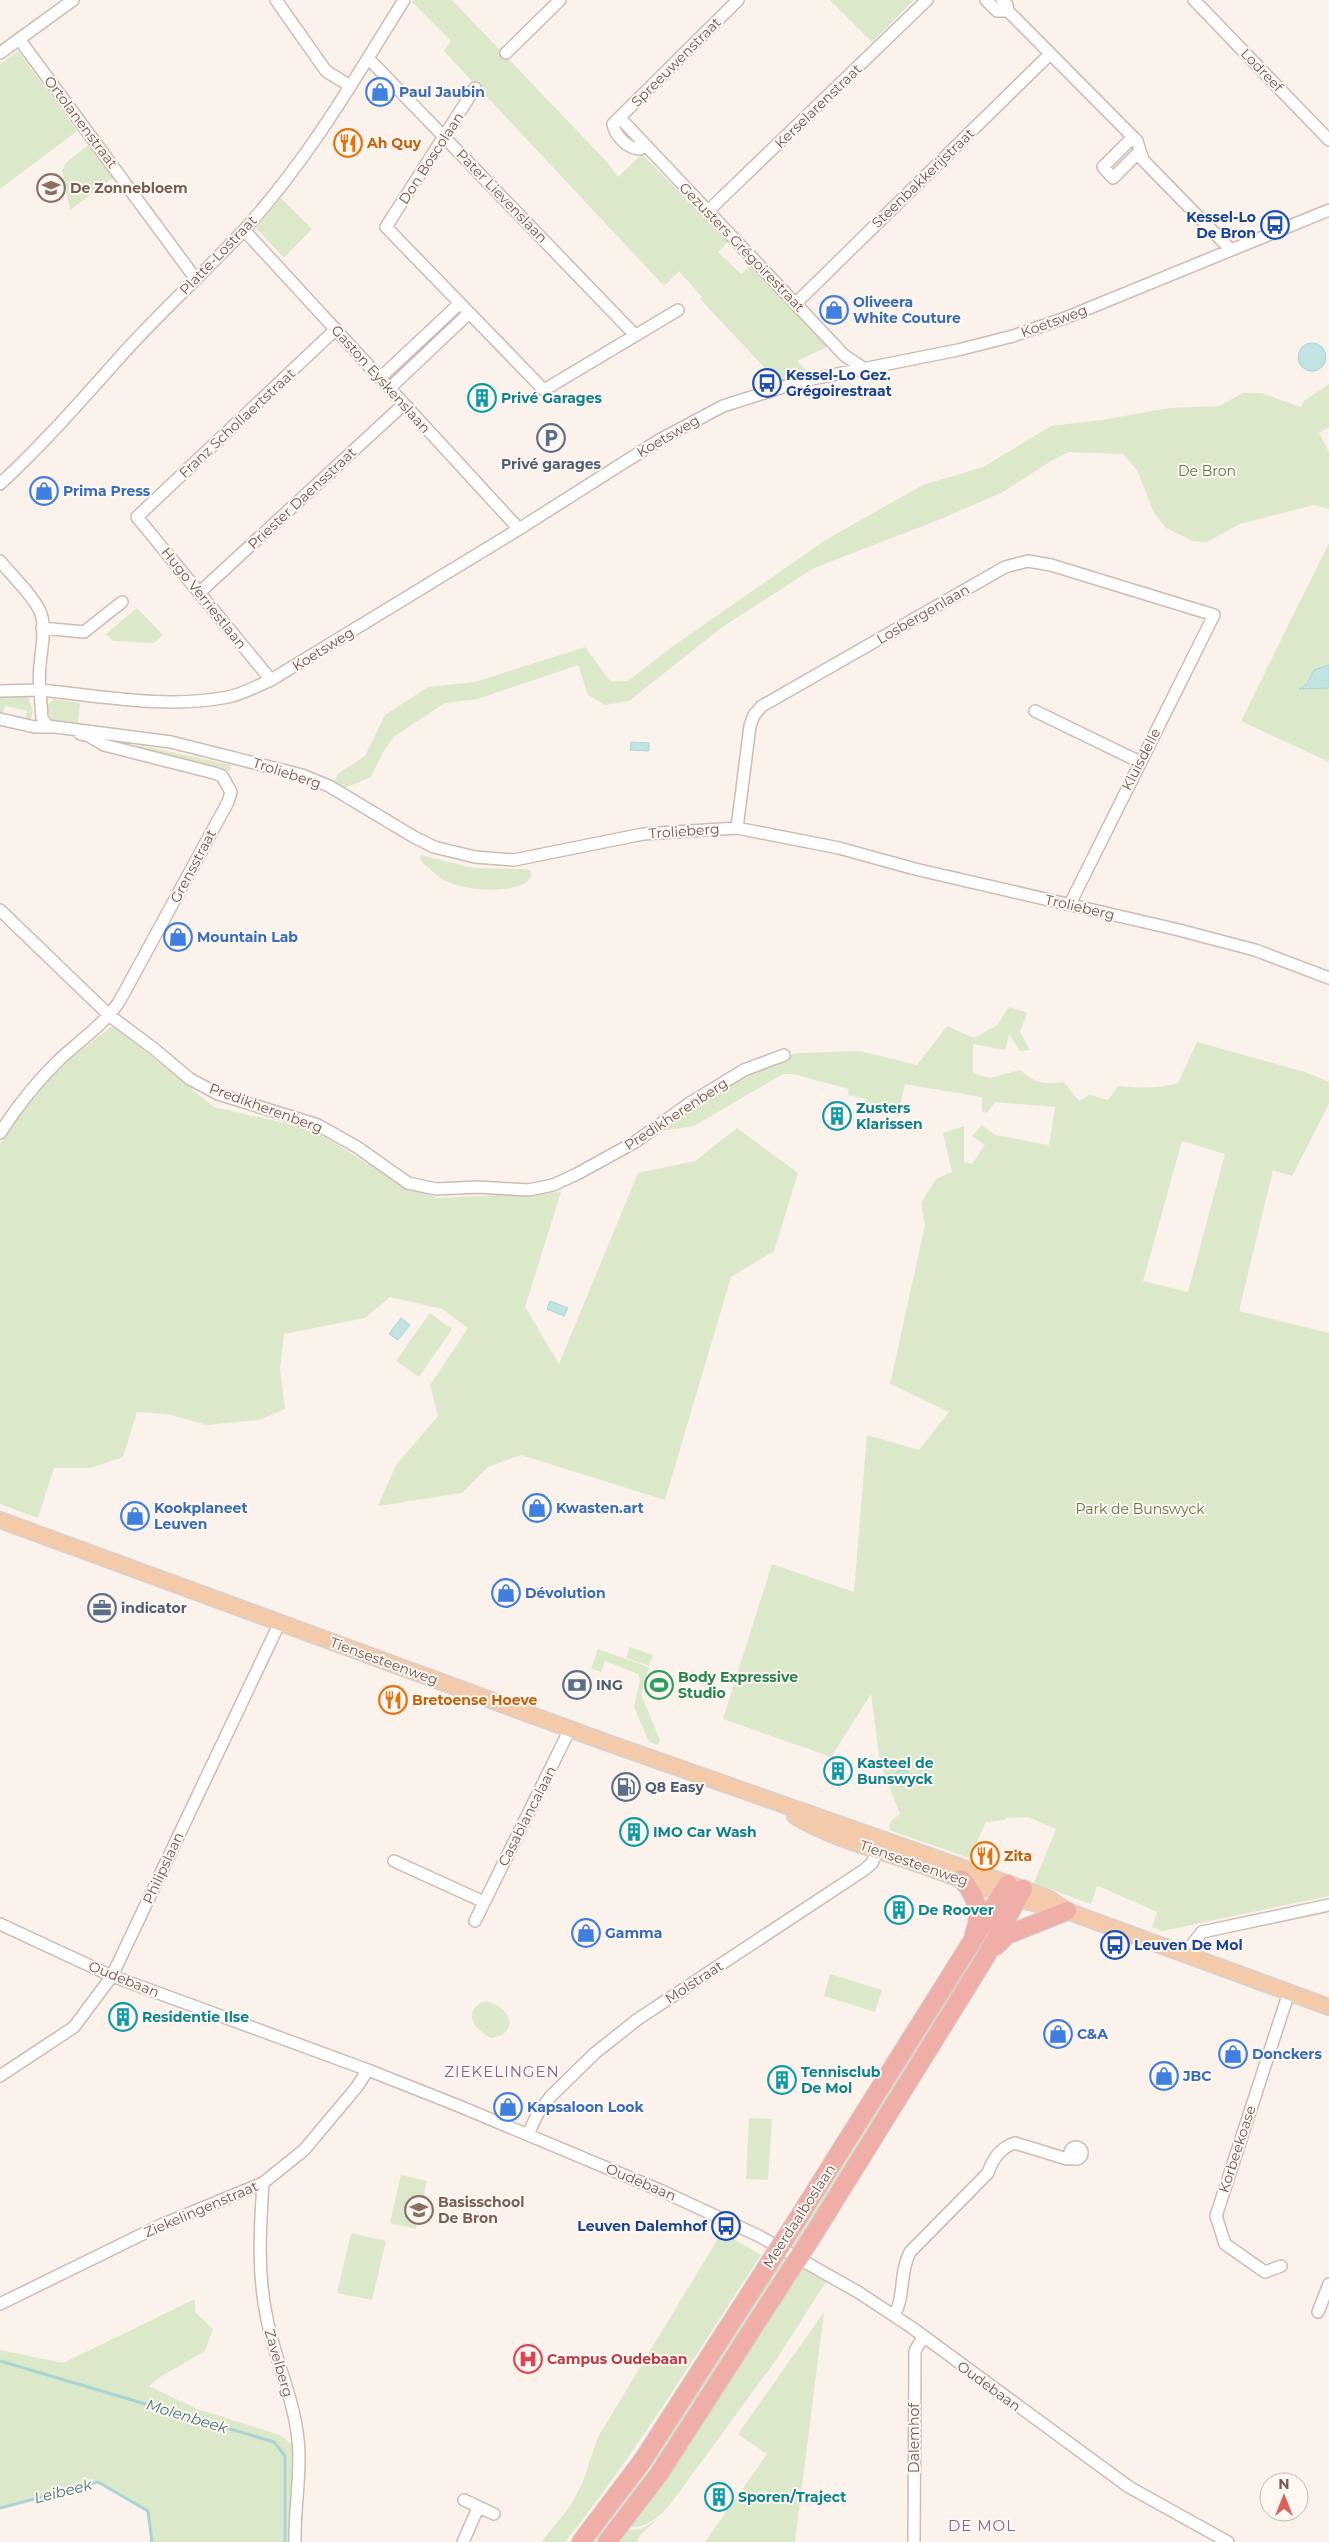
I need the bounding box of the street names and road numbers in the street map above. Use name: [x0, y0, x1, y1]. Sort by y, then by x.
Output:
street label: Spreeuwenstraat: [627, 13, 725, 111]
street label: Lodreef: [1237, 45, 1288, 96]
street label: Kerselarenstraat: [771, 60, 866, 152]
street label: Ortolanenstraat: [40, 72, 122, 172]
street label: Don Boscolaan: [395, 109, 467, 207]
street label: Steenbakkerijstraat: [868, 124, 978, 232]
street label: Pater Lievenslaan: [453, 145, 551, 247]
street label: Gezusters Grégoirestraat: [675, 178, 809, 316]
street label: Platte-Lostraat: [176, 211, 261, 299]
street label: Koetsweg: [1018, 301, 1090, 341]
street label: Gaston Eyskenslaan: [328, 321, 434, 437]
street label: Franz Schollaertstraat: [175, 364, 299, 482]
street label: Koetsweg: [633, 411, 703, 461]
street label: Priester Daensstraat: [244, 443, 360, 553]
street label: Hugo Verriestlaan: [157, 543, 251, 653]
street label: Losbergenlaan: [873, 580, 973, 648]
street label: Koetsweg: [289, 623, 357, 675]
street label: Kluisdelle: [1118, 725, 1164, 793]
street label: Trolieberg: [250, 753, 324, 793]
street label: Trolieberg: [648, 820, 720, 842]
street label: Grensstraat: [166, 826, 220, 906]
street label: Trolieberg: [1043, 890, 1117, 924]
street label: Predikherenberg: [621, 1074, 731, 1154]
street label: Predikherenberg: [207, 1079, 325, 1137]
street label: Tiensesteenweg: [328, 1633, 440, 1689]
street label: Casablancalaan: [494, 1763, 560, 1869]
street label: Philipslaan: [139, 1829, 187, 1907]
street label: Tiensesteenweg: [857, 1836, 971, 1890]
street label: Molstraat: [662, 1956, 727, 2007]
street label: Oudebaan: [86, 1957, 162, 2001]
street label: Korbeekoase: [1214, 2103, 1260, 2195]
street label: Oudebaan: [603, 2159, 679, 2205]
street label: Meerdaalboslaan: [759, 2161, 839, 2271]
street label: Ziekelingenstraat: [141, 2177, 261, 2241]
street label: Zavelberg: [261, 2327, 297, 2399]
street label: Oudebaan: [954, 2357, 1024, 2415]
street label: Dalemhof: [905, 2402, 923, 2473]

